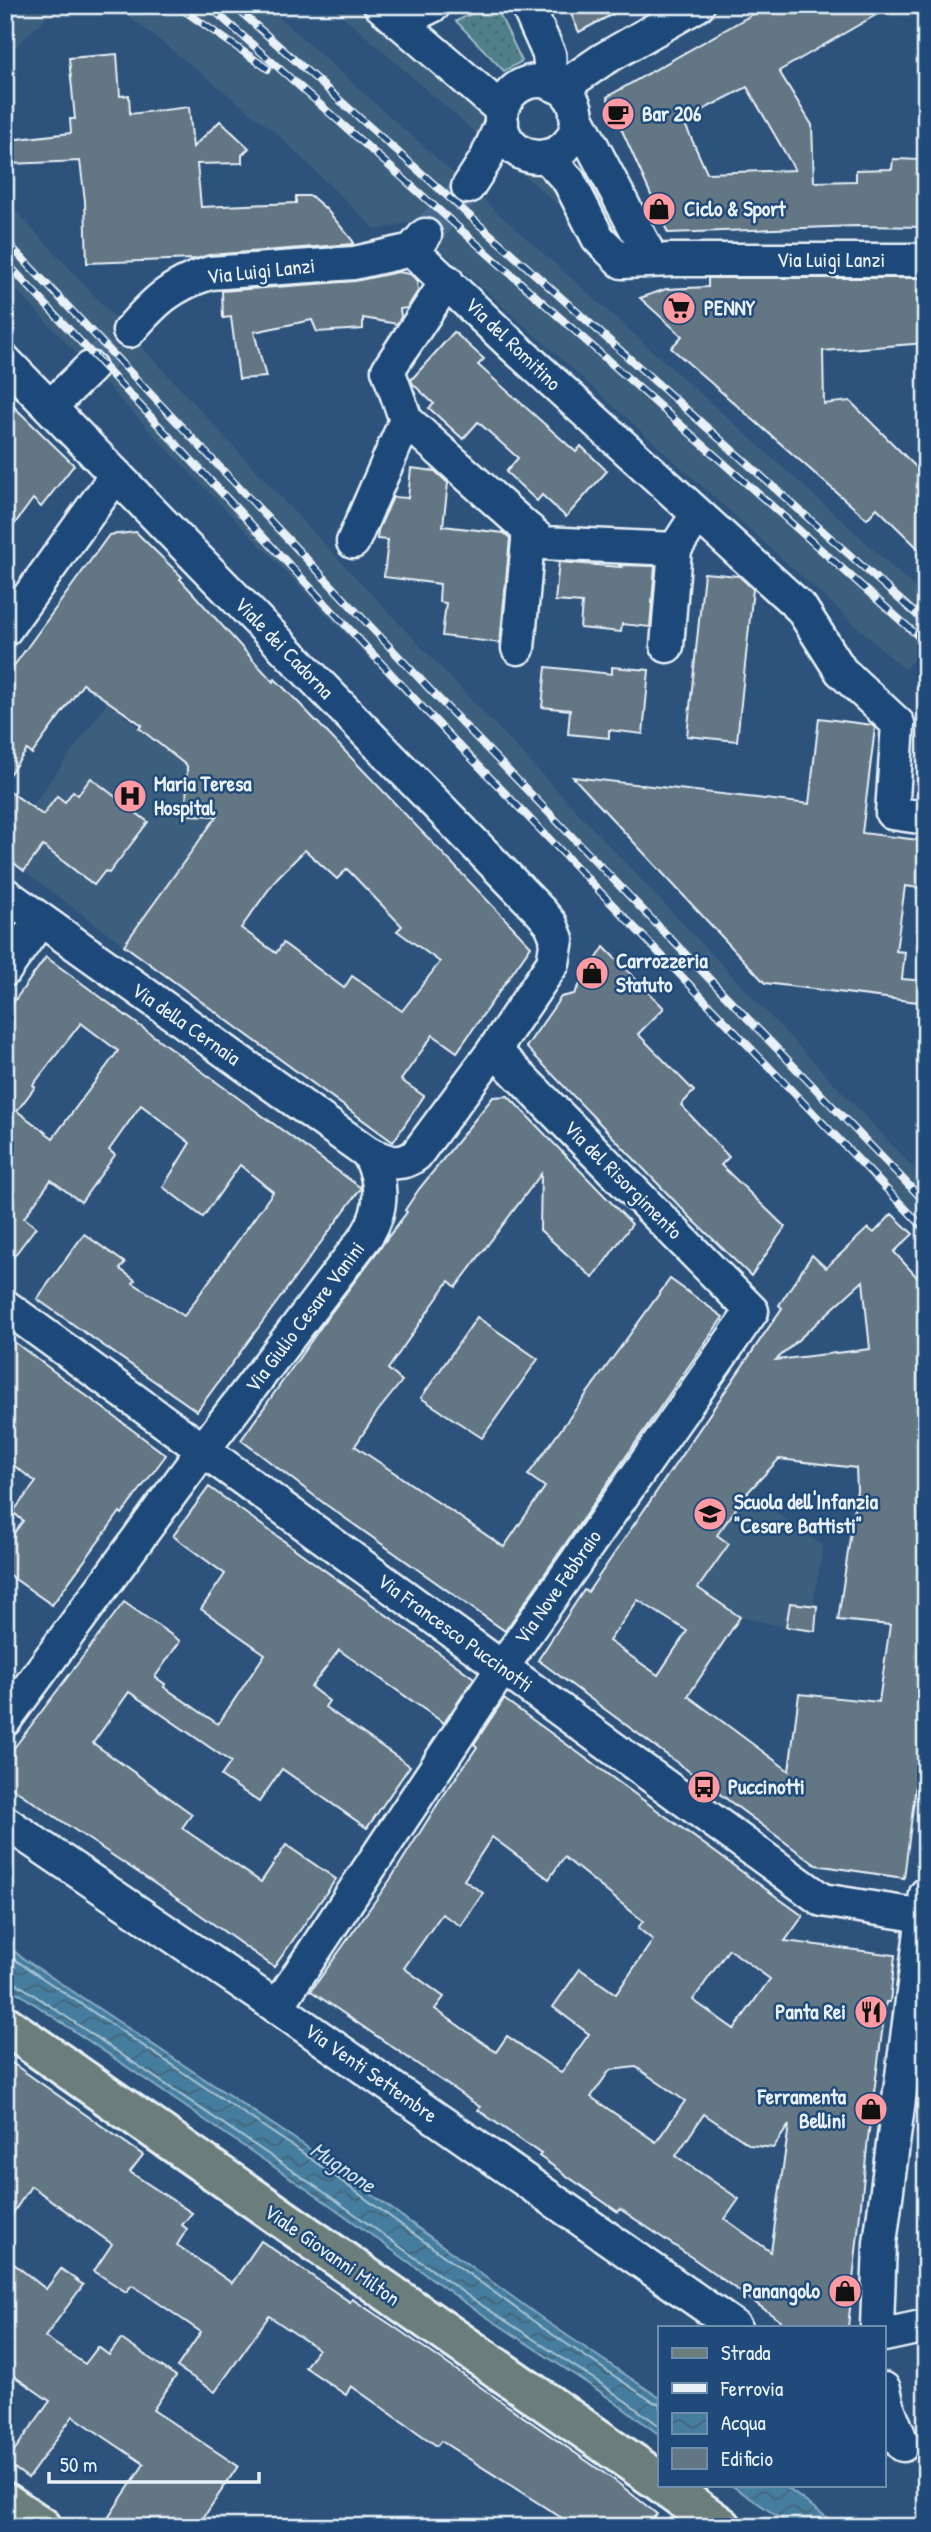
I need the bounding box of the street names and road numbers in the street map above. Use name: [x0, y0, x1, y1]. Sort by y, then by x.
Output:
street label: Via Luigi Lanzi: [777, 245, 885, 274]
street label: Via Luigi Lanzi: [205, 250, 316, 291]
street label: Via del Romitino: [459, 290, 568, 397]
street label: Viale dei Cadorna: [228, 590, 341, 705]
street label: Via della Cernaia: [126, 975, 247, 1072]
street label: Via del Risorgimento: [557, 1114, 689, 1246]
street label: Via Giulio Cesare Vanini: [238, 1235, 371, 1398]
street label: Via Nove Febbraio: [507, 1524, 608, 1650]
street label: Via Francesco Puccinotti: [372, 1566, 539, 1699]
street label: Via Venti Settembre: [299, 2016, 444, 2129]
street label: Viale Giovanni Milton: [258, 2197, 406, 2312]

